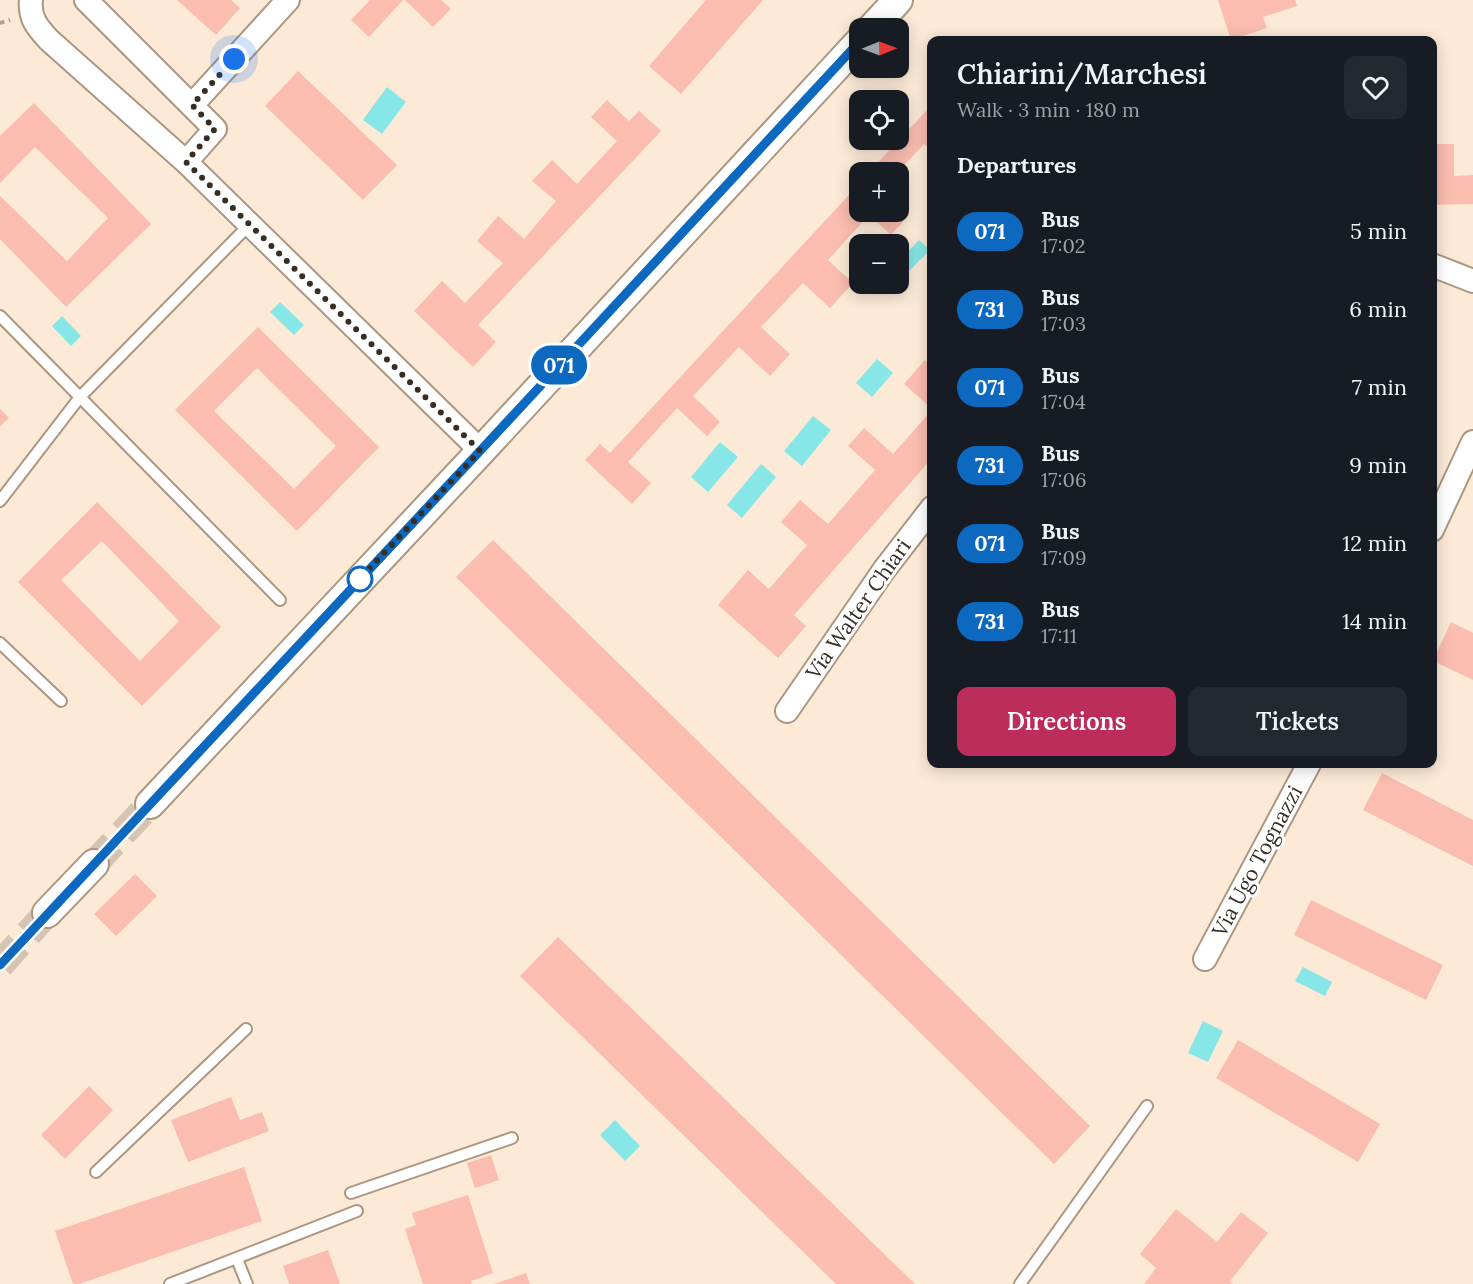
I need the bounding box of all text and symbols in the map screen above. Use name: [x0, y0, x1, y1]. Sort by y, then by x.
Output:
north arrow: [849, 18, 909, 78]
map controls: [849, 18, 909, 294]
your location: [219, 44, 249, 74]
text: Chiarini/Marchesi: [957, 56, 1207, 92]
button: heart: [1344, 56, 1407, 119]
button: locate: [849, 90, 909, 150]
text: Walk · 3 min · 180 m: [957, 97, 1140, 122]
text: Departures: [957, 151, 1076, 179]
button: +: [849, 162, 909, 222]
text: Bus: [1041, 205, 1080, 233]
text: 5 min: [1350, 217, 1407, 245]
text: 071: [974, 218, 1006, 245]
text: 17:02: [1041, 233, 1086, 258]
button: −: [849, 234, 909, 294]
text: Bus: [1041, 283, 1080, 311]
text: 6 min: [1349, 295, 1407, 323]
text: 731: [975, 296, 1005, 323]
text: 17:03: [1041, 311, 1086, 336]
line badge: 071: [524, 346, 594, 385]
text: 071: [543, 352, 575, 379]
text: Bus: [1041, 361, 1080, 389]
text: 7 min: [1352, 373, 1407, 401]
text: 071: [974, 374, 1006, 401]
text: 17:04: [1041, 389, 1086, 414]
text: Bus: [1041, 439, 1080, 467]
text: 9 min: [1349, 451, 1407, 479]
text: 731: [975, 452, 1005, 479]
text: 17:06: [1041, 467, 1086, 492]
text: Bus: [1041, 517, 1080, 545]
text: 12 min: [1342, 529, 1407, 557]
text: 071: [974, 530, 1006, 557]
street label: Via Walter Chiari: [799, 533, 917, 685]
text: 17:09: [1041, 545, 1086, 570]
unlabelled marker: [347, 566, 373, 592]
text: Bus: [1041, 595, 1080, 623]
text: 14 min: [1342, 607, 1407, 635]
text: 731: [975, 608, 1005, 635]
text: 17:11: [1041, 623, 1077, 648]
button: Directions: [957, 687, 1176, 756]
button: Tickets: [1188, 687, 1407, 756]
street label: Via Ugo Tognazzi: [1205, 781, 1308, 942]

